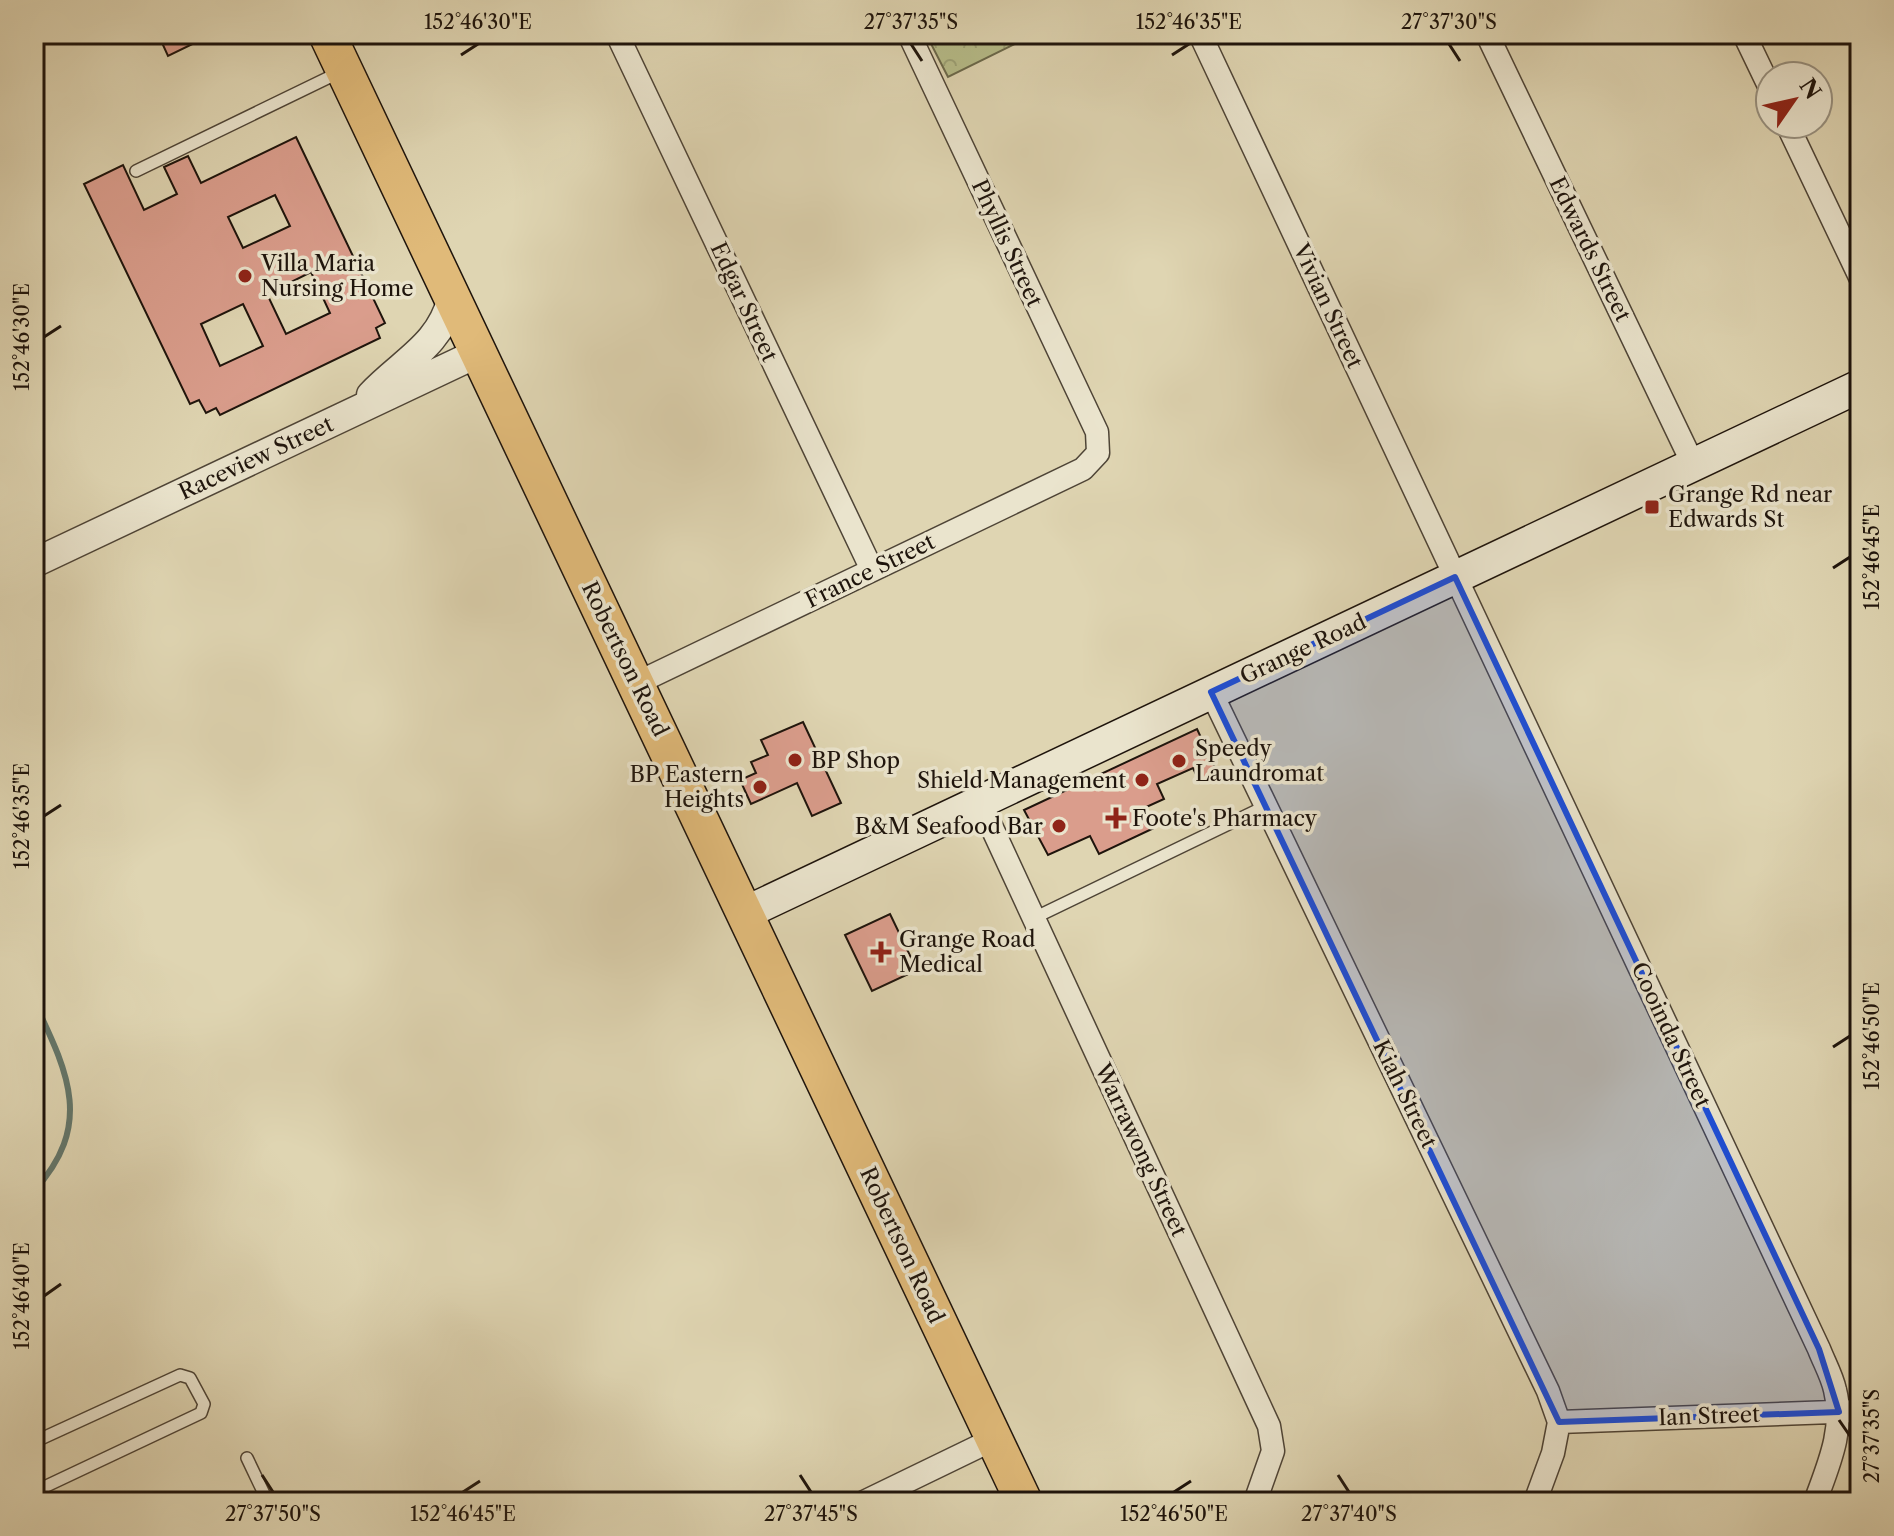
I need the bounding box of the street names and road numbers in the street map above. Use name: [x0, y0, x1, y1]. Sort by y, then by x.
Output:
street label: Edwards Street: [1543, 172, 1637, 326]
street label: Phyllis Street: [966, 175, 1048, 311]
street label: Edgar Street: [705, 238, 784, 366]
street label: Vivian Street: [1287, 238, 1369, 373]
street label: Raceview Street: [174, 410, 338, 506]
street label: France Street: [801, 528, 939, 614]
street label: Robertson Road: [576, 577, 674, 741]
street label: Grange Road: [1236, 608, 1370, 690]
street label: Cooinda Street: [1626, 958, 1717, 1112]
street label: Kiah Street: [1367, 1035, 1443, 1153]
street label: Warrawong Street: [1089, 1058, 1193, 1241]
street label: Robertson Road: [854, 1163, 950, 1327]
street label: Ian Street: [1658, 1401, 1761, 1431]

